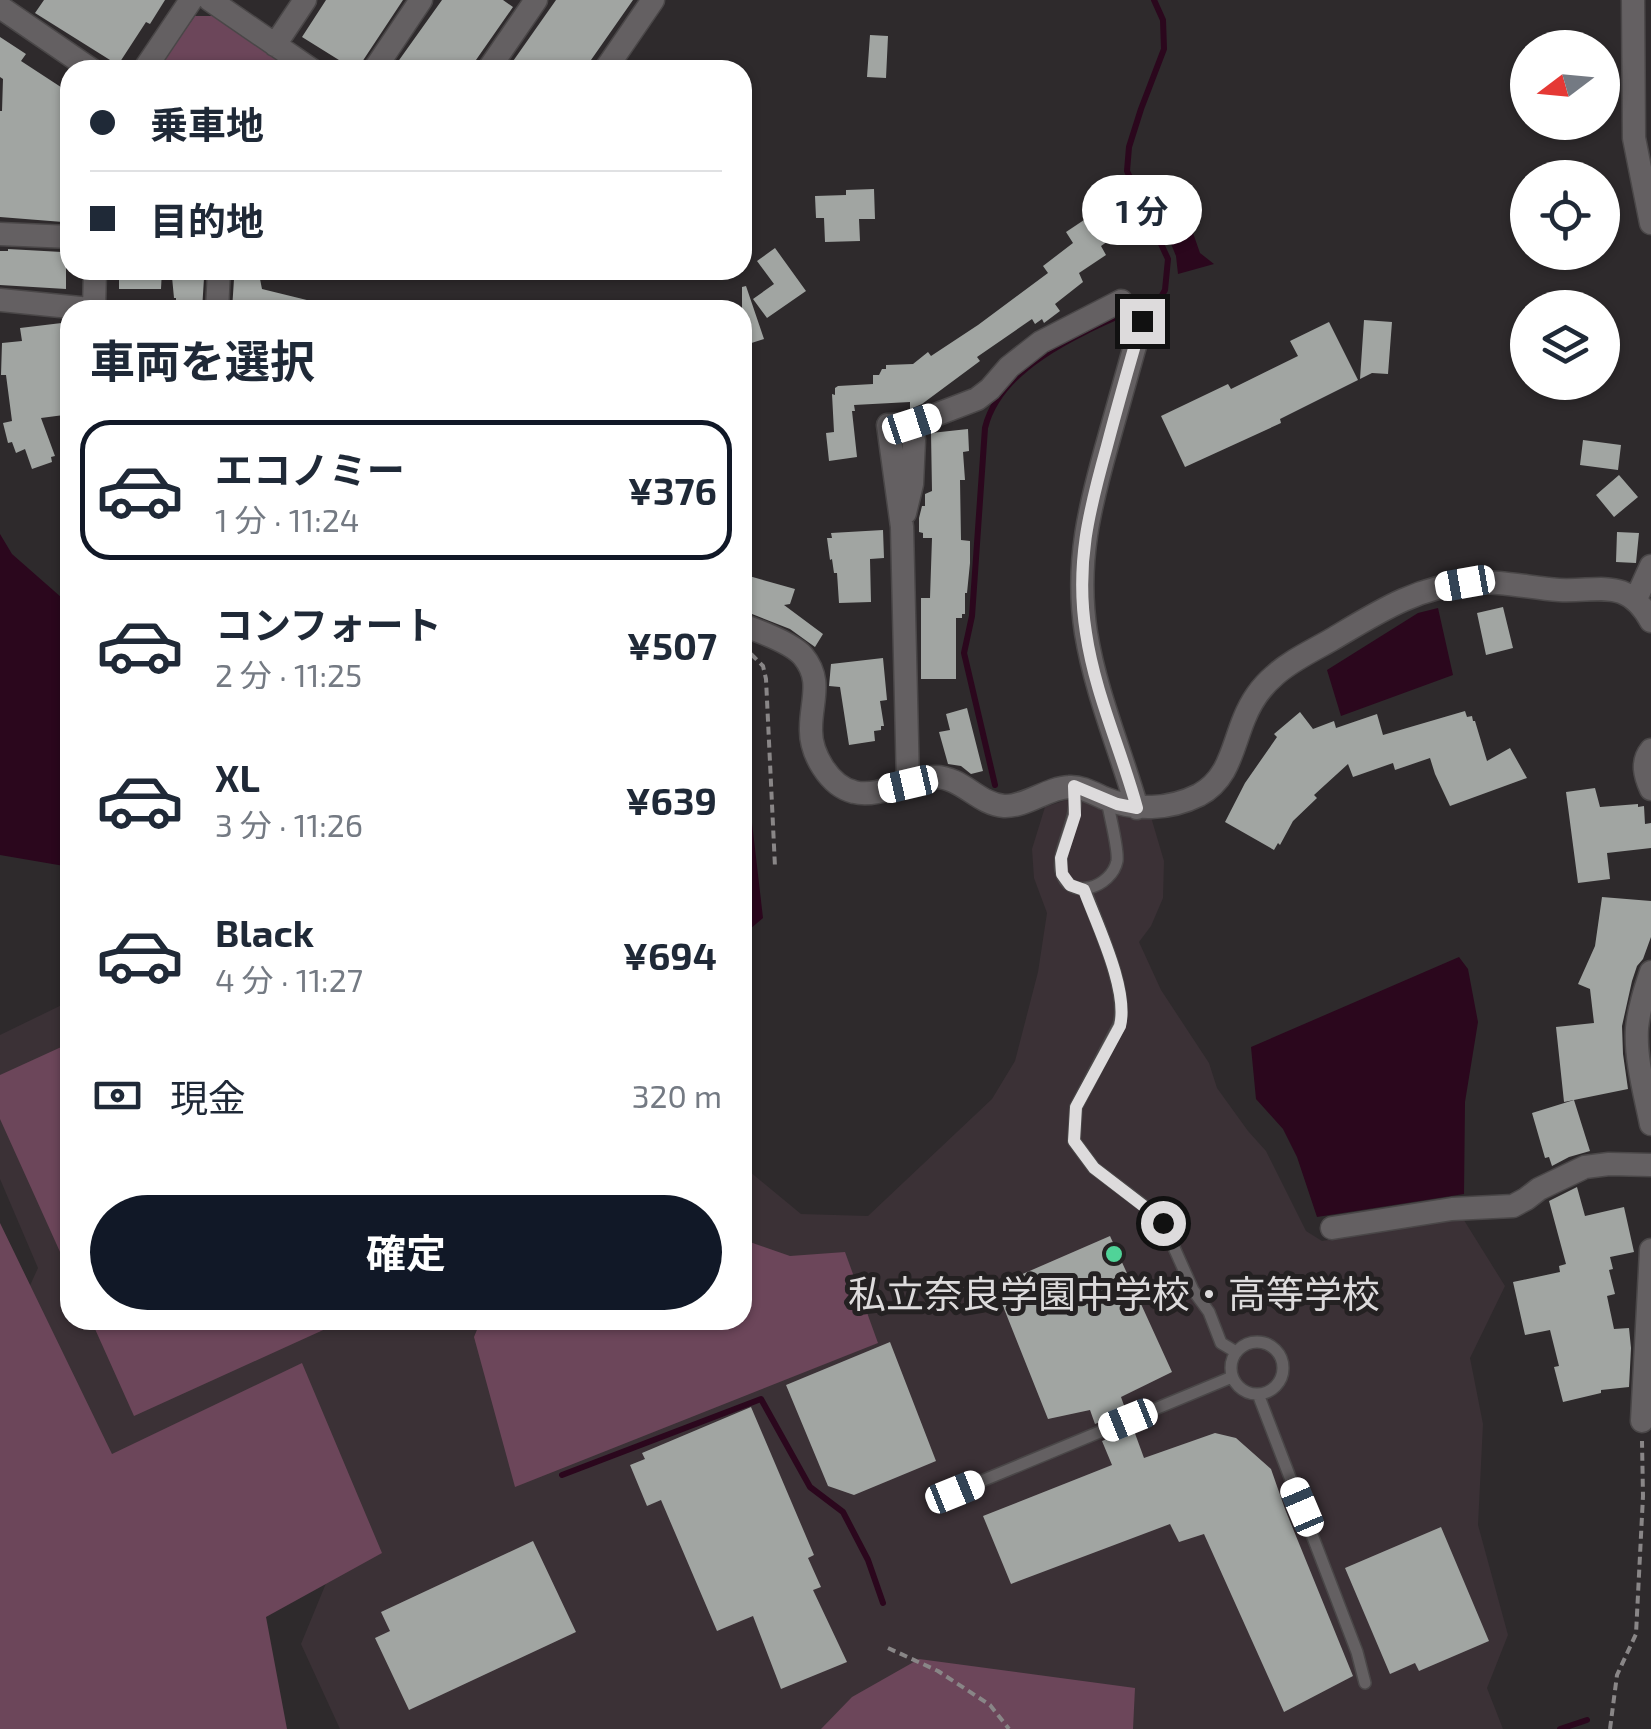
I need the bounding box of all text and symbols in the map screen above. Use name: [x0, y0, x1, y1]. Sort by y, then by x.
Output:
north arrow: [1510, 30, 1620, 140]
map controls: [1510, 30, 1620, 400]
text: 乗車地: [150, 101, 264, 147]
button: locate: [1510, 160, 1620, 270]
callout: 1 分: [1082, 176, 1202, 246]
text: 1 分: [1116, 191, 1168, 229]
text: 目的地: [150, 197, 264, 243]
button: layers: [1510, 290, 1620, 400]
route end: [1120, 299, 1165, 344]
text: 車両を選択: [90, 333, 315, 387]
car: [879, 400, 945, 448]
icon: car: [95, 445, 185, 535]
text: エコノミー: [215, 446, 405, 492]
text: ¥376: [628, 467, 717, 513]
text: 1 分 · 11:24: [215, 500, 359, 538]
car: [1433, 563, 1497, 603]
icon: car: [95, 600, 185, 690]
text: コンフォート: [215, 601, 442, 647]
text: ¥507: [627, 622, 717, 668]
text: 2 分 · 11:25: [215, 655, 362, 693]
text: XL: [215, 754, 260, 800]
icon: car: [95, 755, 185, 845]
car: [875, 763, 941, 805]
text: ¥639: [625, 777, 717, 823]
text: 3 分 · 11:26: [215, 805, 363, 843]
text: Black: [215, 909, 314, 955]
icon: car: [95, 910, 185, 1000]
text: ¥694: [623, 932, 717, 978]
text: 4 分 · 11:27: [215, 960, 363, 998]
icon: cash: [90, 1068, 145, 1123]
text: 現金: [170, 1074, 246, 1120]
text: 320 m: [632, 1076, 722, 1114]
button: 確定: [90, 1195, 722, 1310]
route start: [1141, 1201, 1186, 1246]
marker: 私立奈良学園中学校・高等学校: [1103, 1243, 1125, 1265]
place label: 私立奈良学園中学校・高等学校: [848, 1270, 1380, 1316]
car: [1095, 1395, 1161, 1445]
car: [922, 1467, 988, 1517]
car: [1276, 1474, 1328, 1540]

